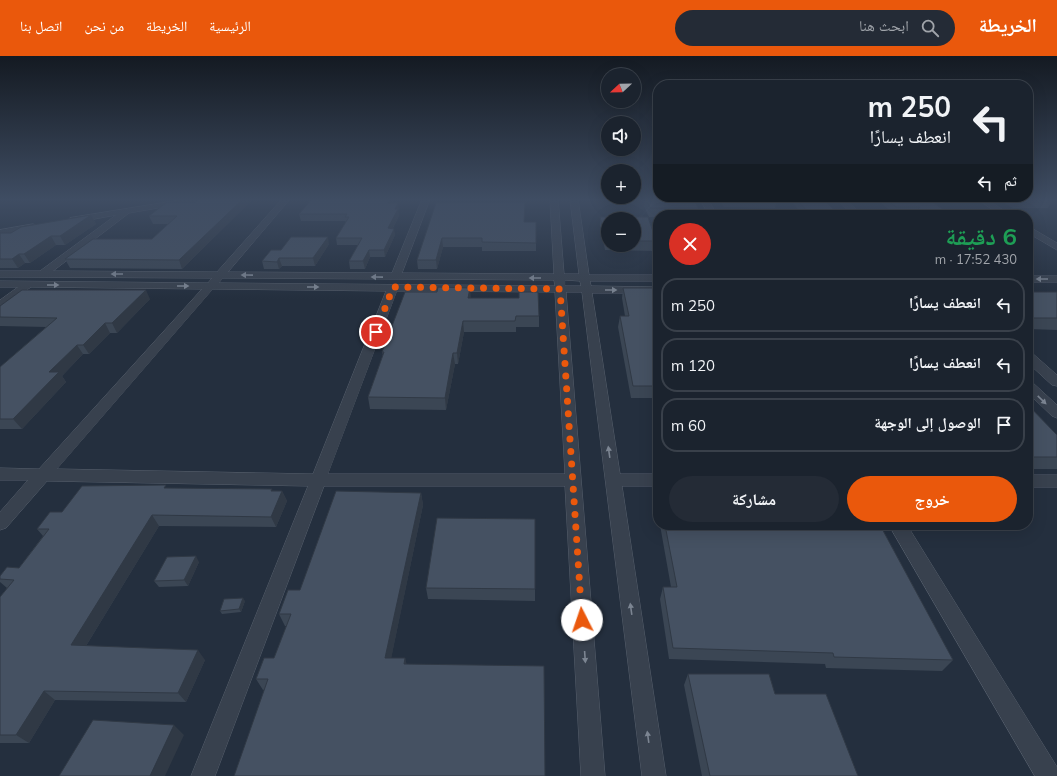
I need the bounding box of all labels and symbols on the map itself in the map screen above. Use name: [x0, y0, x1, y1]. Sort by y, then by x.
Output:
north arrow: [601, 68, 641, 108]
one-way arrow: [110, 271, 123, 277]
one-way arrow: [240, 272, 253, 278]
one-way arrow: [370, 274, 383, 280]
one-way arrow: [528, 275, 541, 281]
one-way arrow: [1036, 276, 1049, 282]
one-way arrow: [47, 281, 59, 288]
one-way arrow: [177, 282, 189, 289]
one-way arrow: [307, 283, 319, 290]
one-way arrow: [605, 287, 618, 293]
pin: [359, 315, 393, 349]
one-way arrow: [1037, 395, 1048, 404]
one-way arrow: [606, 446, 612, 458]
position arrow: [561, 599, 603, 641]
one-way arrow: [628, 603, 634, 615]
one-way arrow: [581, 650, 588, 663]
one-way arrow: [645, 731, 651, 743]

